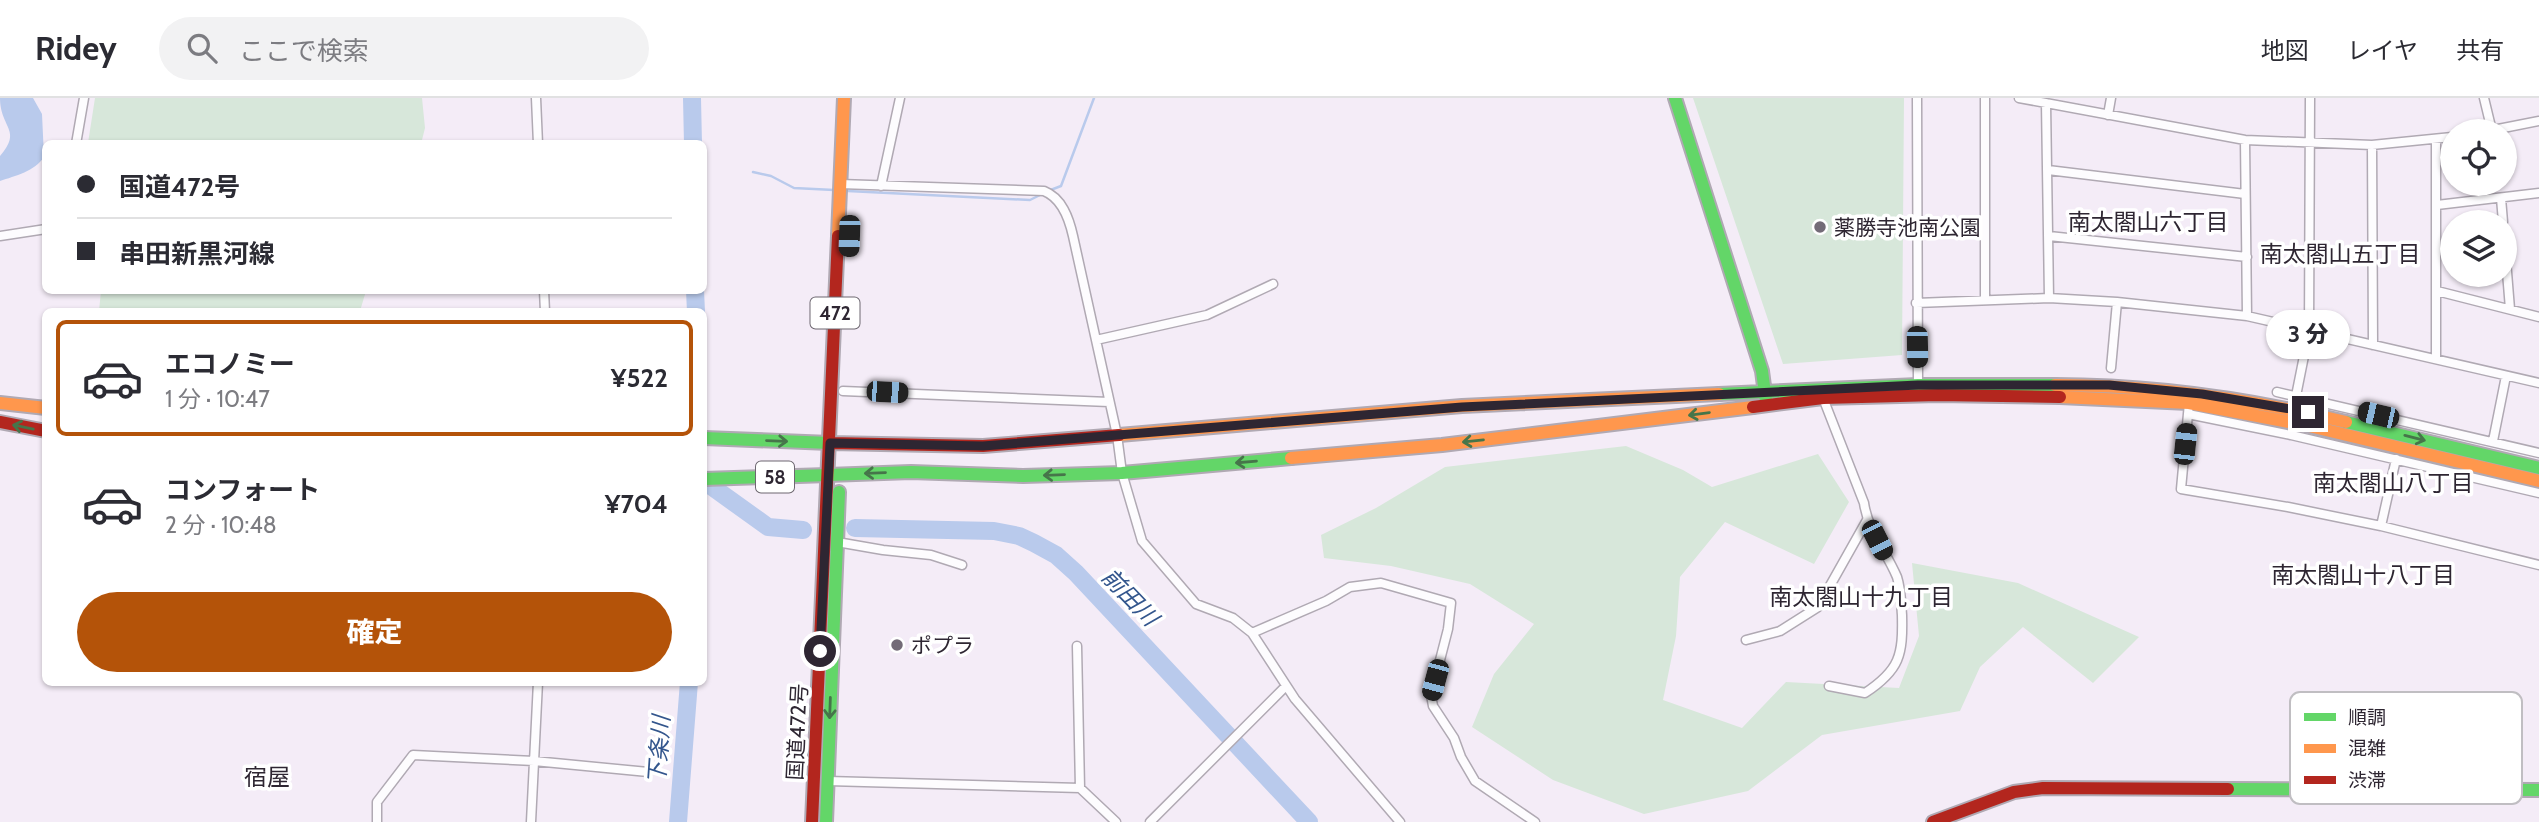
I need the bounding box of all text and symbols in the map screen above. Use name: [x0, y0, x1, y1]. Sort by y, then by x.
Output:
search box: [159, 17, 649, 80]
text: Ridey: [35, 28, 117, 68]
icon: search: [183, 29, 221, 67]
text: ここで検索: [239, 35, 369, 67]
text: 地図: [2261, 36, 2309, 65]
text: レイヤ: [2347, 36, 2418, 65]
text: 共有: [2456, 36, 2504, 65]
map controls: [2440, 119, 2517, 287]
button: locate: [2440, 119, 2517, 196]
text: 国道472号: [119, 171, 240, 203]
district label: 南太閤山六丁目: [2068, 208, 2229, 236]
button: layers: [2440, 210, 2517, 287]
car: [838, 215, 861, 257]
place label: 薬勝寺池南公園: [1834, 215, 1981, 240]
marker: 薬勝寺池南公園: [1812, 219, 1828, 235]
text: 串田新黒河線: [119, 238, 275, 270]
district label: 南太閤山五丁目: [2260, 240, 2421, 268]
road number: 472: [810, 298, 860, 328]
callout: 3 分: [2266, 310, 2350, 360]
text: 3 分: [2288, 320, 2328, 348]
car: [1907, 326, 1928, 368]
icon: car: [81, 347, 144, 410]
text: エコノミー: [165, 348, 295, 380]
text: ¥522: [611, 362, 668, 394]
car: [866, 380, 909, 404]
text: 1 分 · 10:47: [165, 385, 270, 413]
route end: [2292, 396, 2324, 428]
car: [2356, 400, 2401, 430]
one-way arrow: [1688, 408, 1711, 421]
one-way arrow: [12, 419, 35, 433]
car: [2173, 422, 2198, 466]
one-way arrow: [2404, 433, 2426, 446]
one-way arrow: [765, 435, 788, 448]
one-way arrow: [1462, 435, 1485, 448]
one-way arrow: [1236, 456, 1258, 469]
road number: 58: [756, 462, 794, 492]
one-way arrow: [864, 467, 887, 480]
one-way arrow: [1042, 468, 1065, 482]
district label: 南太閤山八丁目: [2313, 469, 2474, 497]
icon: car: [81, 473, 144, 536]
text: コンフォート: [165, 474, 320, 506]
text: ¥704: [605, 488, 668, 520]
text: 2 分 · 10:48: [165, 511, 277, 539]
car: [1859, 517, 1896, 563]
district label: 南太閤山十八丁目: [2271, 561, 2455, 589]
water label: 前田川: [1096, 562, 1166, 634]
district label: 南太閤山十九丁目: [1769, 583, 1953, 611]
button: 確定: [77, 592, 672, 672]
place label: ポプラ: [911, 633, 974, 658]
route start: [804, 635, 836, 667]
marker: ポプラ: [889, 637, 905, 653]
car: [1420, 657, 1451, 703]
street label: 国道472号: [782, 683, 812, 781]
legend: [2290, 692, 2522, 804]
one-way arrow: [823, 696, 836, 719]
text: 順調: [2348, 706, 2386, 729]
water label: 下条川: [643, 712, 676, 785]
text: 混雑: [2348, 737, 2386, 760]
district label: 宿屋: [244, 763, 290, 791]
text: 渋滞: [2348, 769, 2386, 792]

